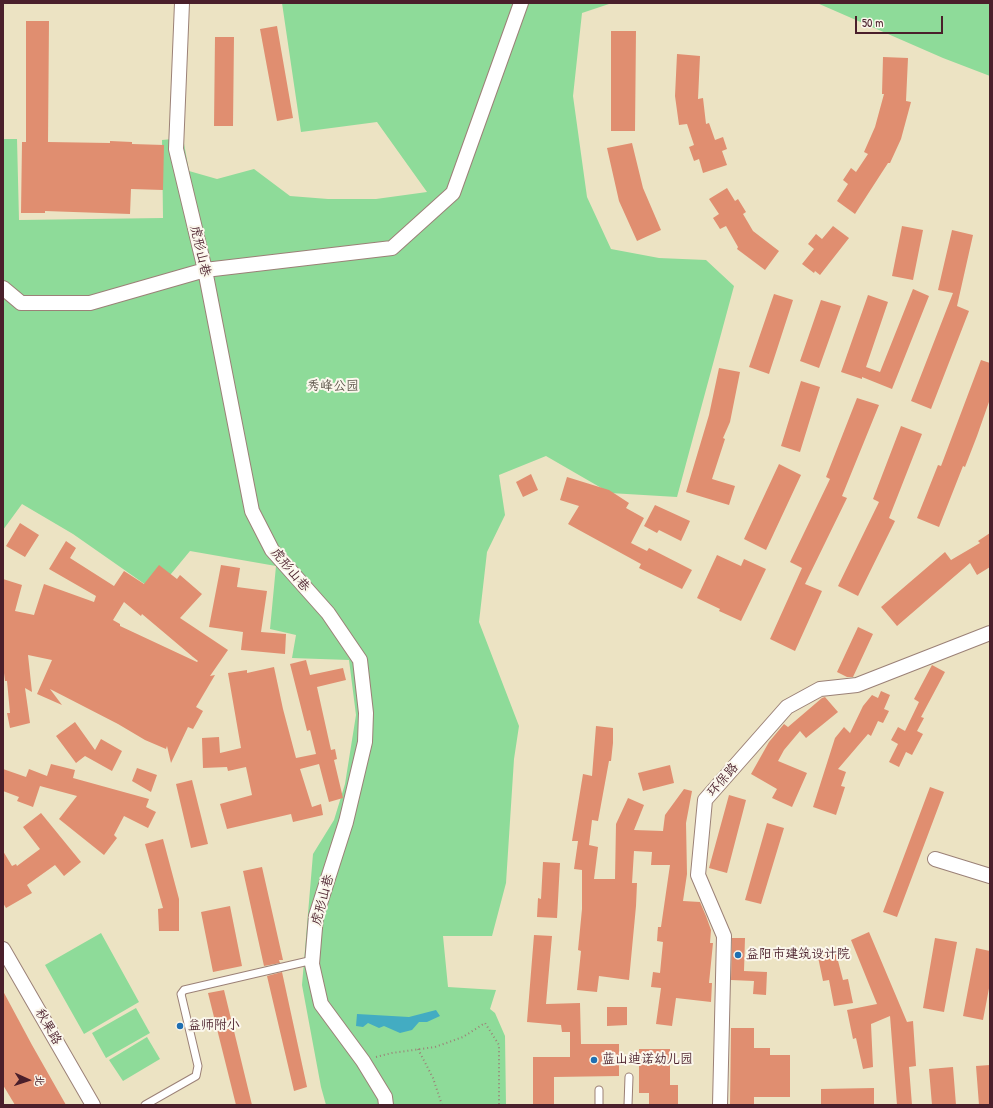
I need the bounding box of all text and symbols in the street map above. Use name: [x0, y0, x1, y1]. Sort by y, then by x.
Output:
scale bar: [857, 8, 945, 34]
text: 50 m: [862, 14, 883, 31]
street label: 虎形山巷: [187, 224, 213, 278]
park label: 秀峰公园: [307, 379, 359, 395]
street label: 虎形山巷: [267, 545, 313, 595]
street label: 环保路: [704, 760, 742, 800]
street label: 虎形山巷: [309, 873, 337, 927]
place label: 益阳市建筑设计院: [746, 947, 850, 963]
marker: 益阳市建筑设计院: [733, 950, 743, 960]
street label: 秋果路: [31, 1006, 65, 1048]
place label: 益师附小: [188, 1018, 240, 1034]
marker: 益师附小: [175, 1021, 185, 1031]
place label: 蓝山迪诺幼儿园: [602, 1052, 693, 1068]
marker: 蓝山迪诺幼儿园: [589, 1055, 599, 1065]
north arrow: [8, 1060, 48, 1100]
text: 北: [33, 1075, 47, 1086]

